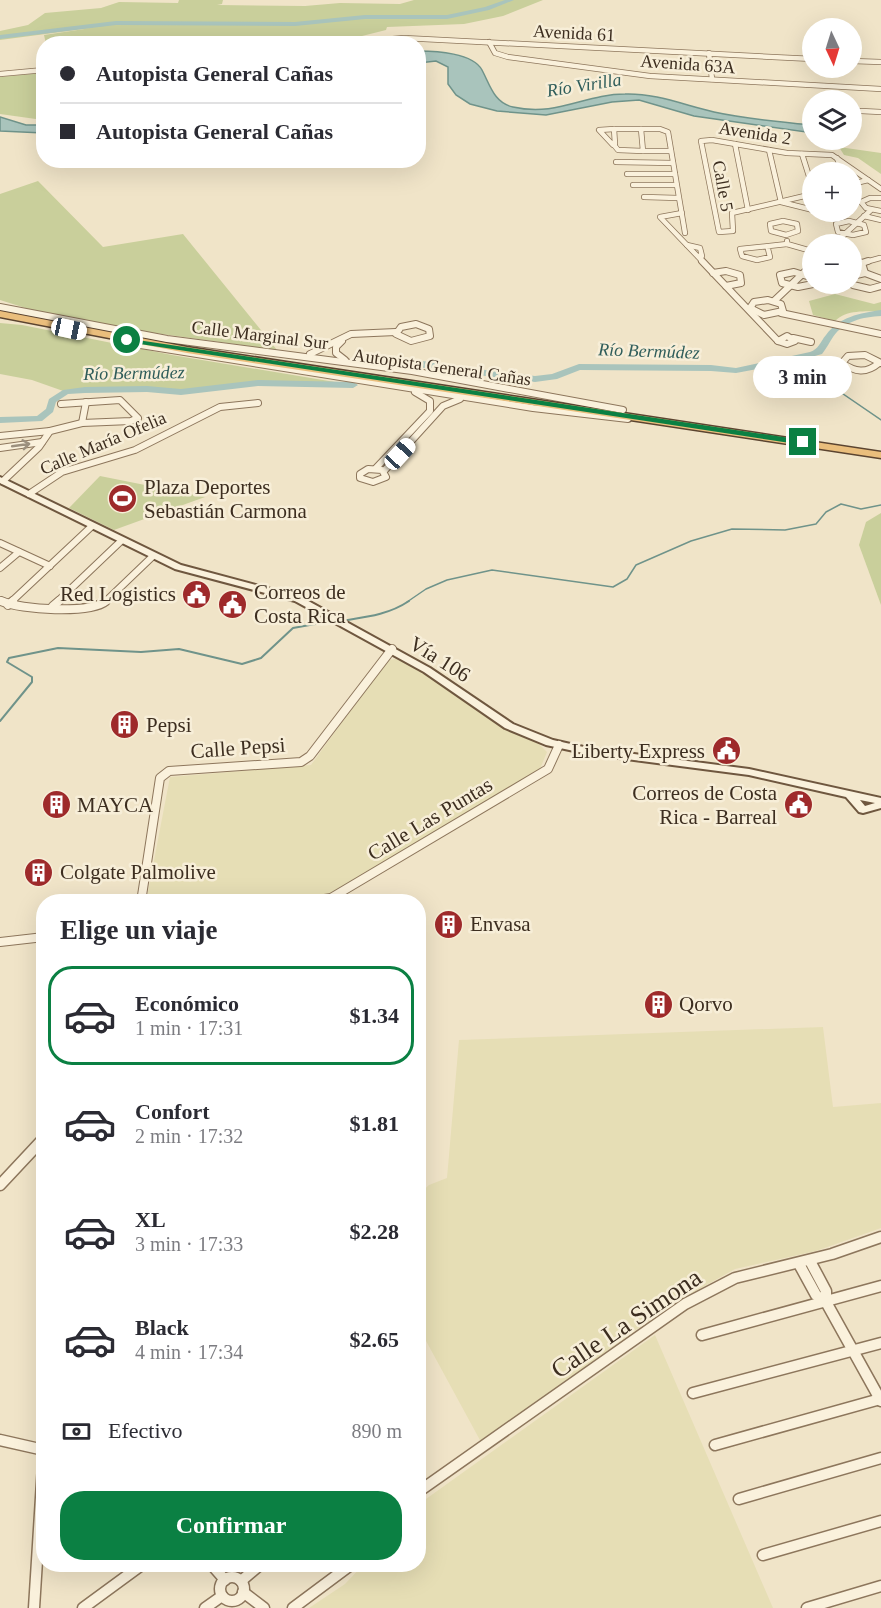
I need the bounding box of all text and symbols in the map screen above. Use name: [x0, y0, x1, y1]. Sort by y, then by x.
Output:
north arrow: [802, 18, 862, 78]
map controls: [802, 18, 862, 294]
street label: Avenida 61: [532, 21, 616, 45]
street label: Avenida 63A: [640, 51, 736, 77]
text: Autopista General Cañas: [96, 61, 333, 86]
water label: Río Virilla: [544, 69, 623, 101]
button: layers: [802, 90, 862, 150]
street label: Avenida 2: [717, 117, 793, 149]
text: Autopista General Cañas: [96, 119, 333, 144]
street label: Calle 5: [709, 159, 737, 213]
button: +: [802, 162, 862, 222]
button: −: [802, 234, 862, 294]
car: [50, 316, 88, 342]
street label: Calle Marginal Sur: [190, 317, 330, 353]
route start: [113, 326, 140, 353]
water label: Río Bermúdez: [597, 339, 700, 363]
street label: Autopista General Cañas: [352, 345, 532, 389]
callout: 3 min: [754, 355, 852, 397]
water label: Río Bermúdez: [82, 362, 185, 384]
text: 3 min: [778, 366, 827, 388]
street label: Calle María Ofelia: [37, 407, 169, 479]
route end: [789, 428, 816, 455]
car: [381, 435, 419, 473]
one-way arrow: [11, 440, 30, 451]
place label: Plaza Deportes Sebastián Carmona: [144, 475, 307, 523]
sports icon: Plaza Deportes Sebastián Carmona: [107, 483, 139, 515]
public building icon: Red Logistics: [181, 578, 213, 610]
place label: Correos de Costa Rica: [254, 580, 346, 628]
place label: Red Logistics: [60, 582, 176, 606]
public building icon: Correos de Costa Rica: [217, 588, 249, 620]
street label: Vía 106: [405, 631, 475, 687]
building icon: Pepsi: [109, 709, 141, 741]
place label: Pepsi: [146, 713, 192, 737]
street label: Calle Pepsi: [190, 733, 286, 763]
public building icon: Liberty Express: [710, 735, 742, 767]
place label: Liberty Express: [571, 739, 705, 763]
street label: Calle Las Puntas: [363, 772, 497, 866]
place label: Correos de Costa Rica - Barreal: [632, 781, 778, 829]
building icon: MAYCA: [40, 789, 72, 821]
public building icon: Correos de Costa Rica - Barreal: [782, 789, 814, 821]
place label: MAYCA: [77, 793, 154, 817]
building icon: Colgate Palmolive: [23, 856, 55, 888]
place label: Colgate Palmolive: [60, 860, 216, 884]
building icon: Envasa: [433, 908, 465, 940]
place label: Envasa: [470, 912, 531, 936]
text: Elige un viaje: [60, 915, 218, 945]
building icon: Qorvo: [642, 988, 674, 1020]
icon: car: [63, 989, 117, 1043]
text: Económico: [135, 991, 239, 1016]
place label: Qorvo: [679, 992, 733, 1016]
text: $1.34: [350, 1003, 399, 1028]
text: 1 min · 17:31: [135, 1017, 243, 1039]
icon: car: [63, 1097, 117, 1151]
text: Confort: [135, 1099, 210, 1124]
text: $1.81: [350, 1111, 399, 1136]
text: 2 min · 17:32: [135, 1125, 243, 1147]
icon: car: [63, 1205, 117, 1259]
text: XL: [135, 1207, 166, 1232]
text: $2.28: [350, 1219, 399, 1244]
text: 3 min · 17:33: [135, 1233, 243, 1255]
street label: Calle La Simona: [546, 1262, 707, 1384]
icon: car: [63, 1313, 117, 1367]
text: Black: [135, 1315, 189, 1340]
text: $2.65: [350, 1327, 399, 1352]
text: 4 min · 17:34: [135, 1341, 243, 1363]
icon: cash: [60, 1415, 93, 1448]
text: Efectivo: [108, 1418, 183, 1443]
text: 890 m: [351, 1420, 402, 1442]
button: Confirmar: [60, 1491, 402, 1560]

